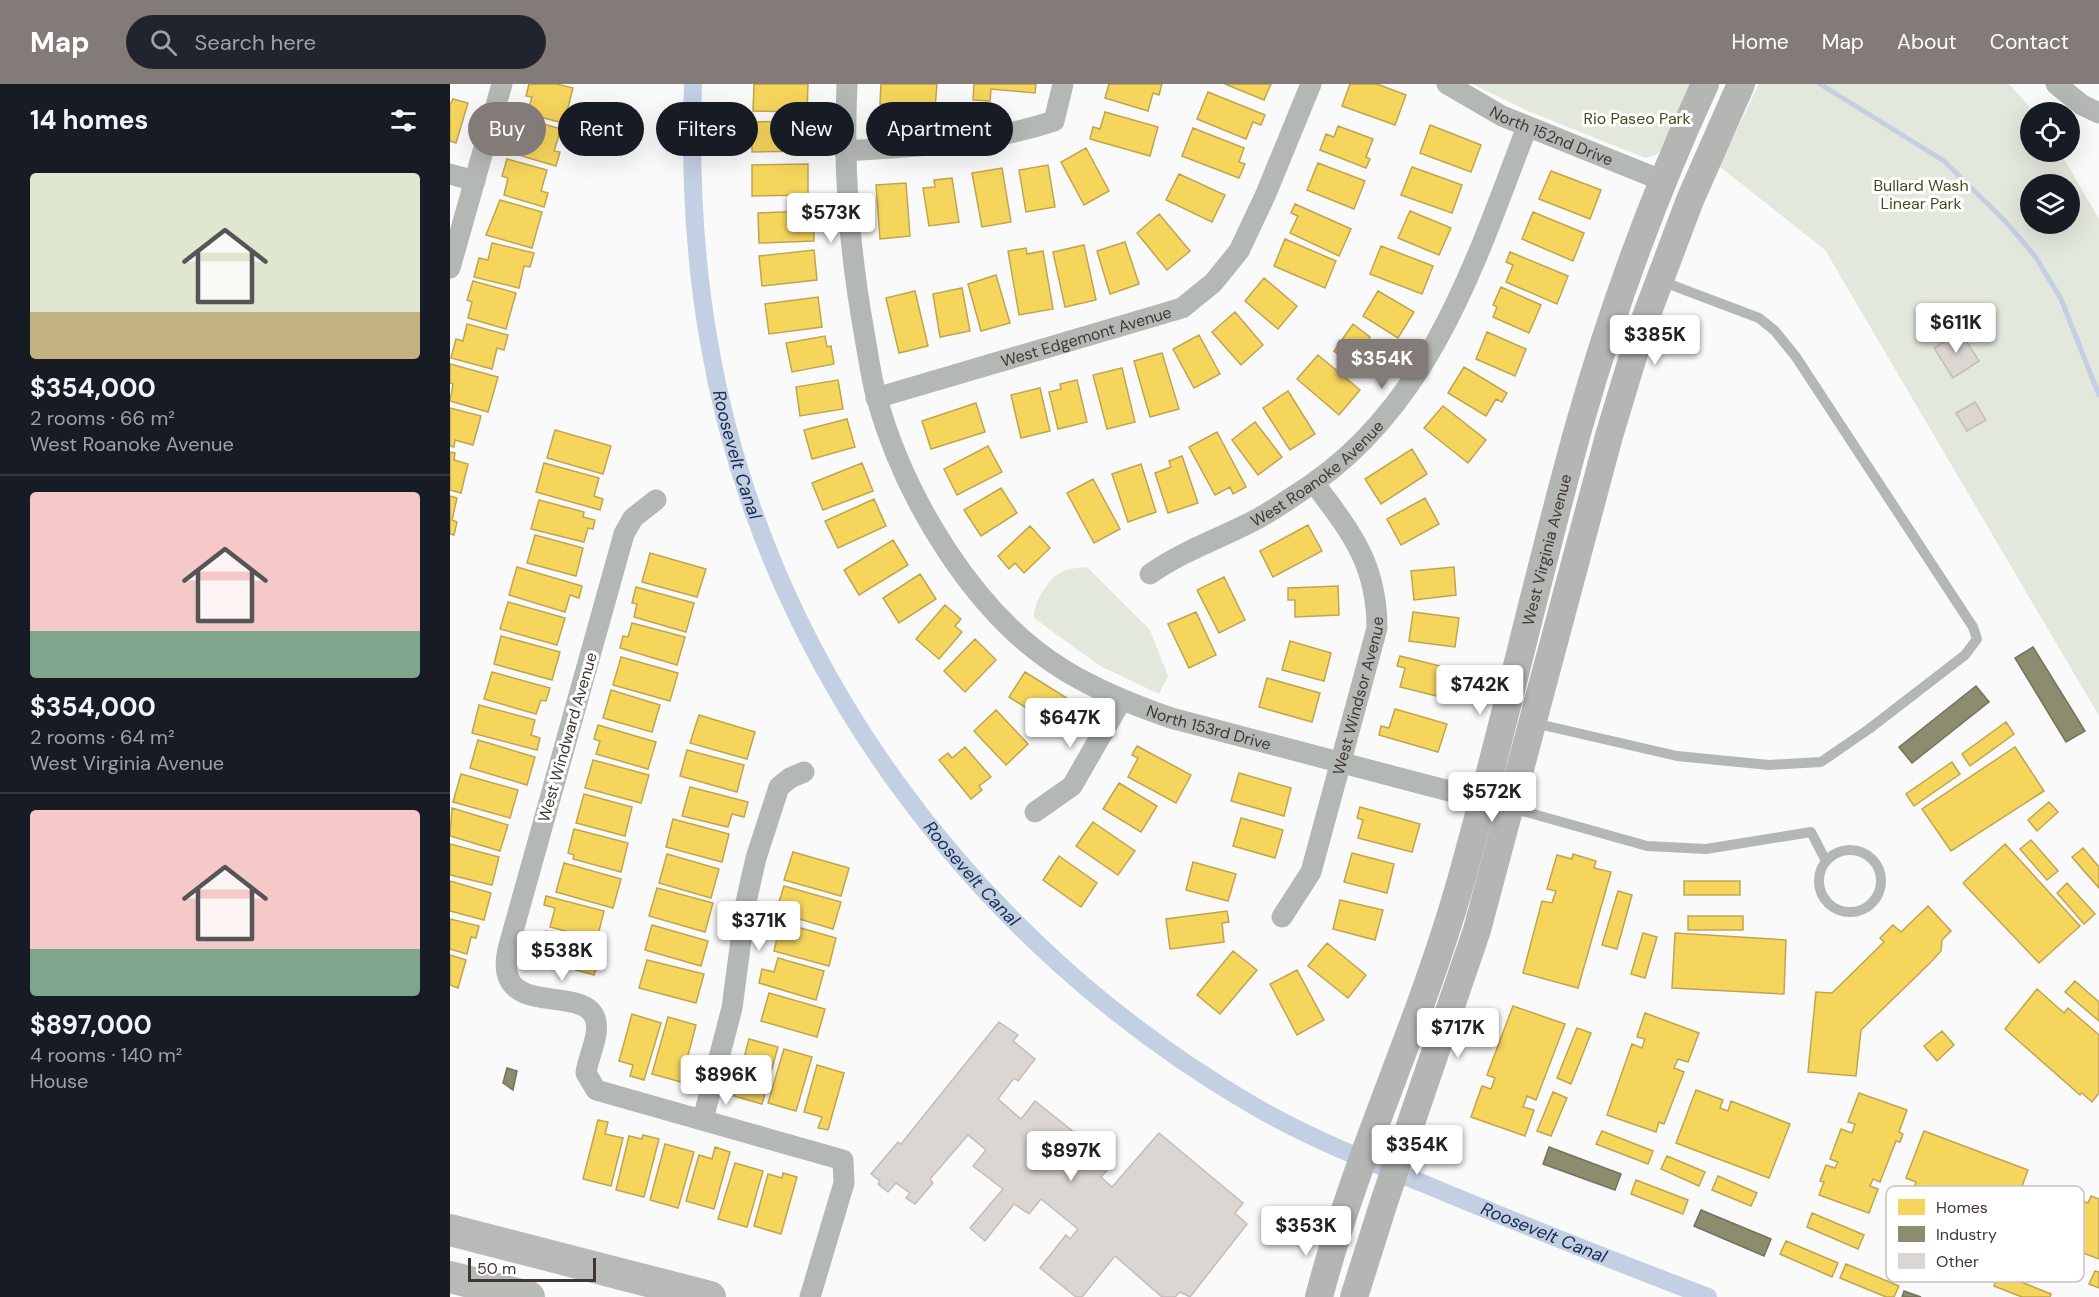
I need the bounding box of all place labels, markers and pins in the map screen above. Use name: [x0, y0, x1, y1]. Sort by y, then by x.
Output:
pin: $573K: [789, 193, 873, 244]
pin: $611K: [1914, 303, 1998, 354]
pin: $385K: [1613, 315, 1697, 366]
pin: $354K: [1340, 339, 1424, 390]
pin: $742K: [1438, 665, 1522, 716]
pin: $647K: [1028, 698, 1112, 749]
pin: $572K: [1450, 772, 1534, 823]
pin: $371K: [717, 901, 801, 952]
pin: $538K: [520, 931, 604, 982]
pin: $717K: [1416, 1008, 1500, 1059]
pin: $896K: [684, 1055, 768, 1106]
pin: $354K: [1375, 1125, 1459, 1176]
pin: $897K: [1029, 1131, 1113, 1182]
pin: $353K: [1264, 1206, 1348, 1257]

